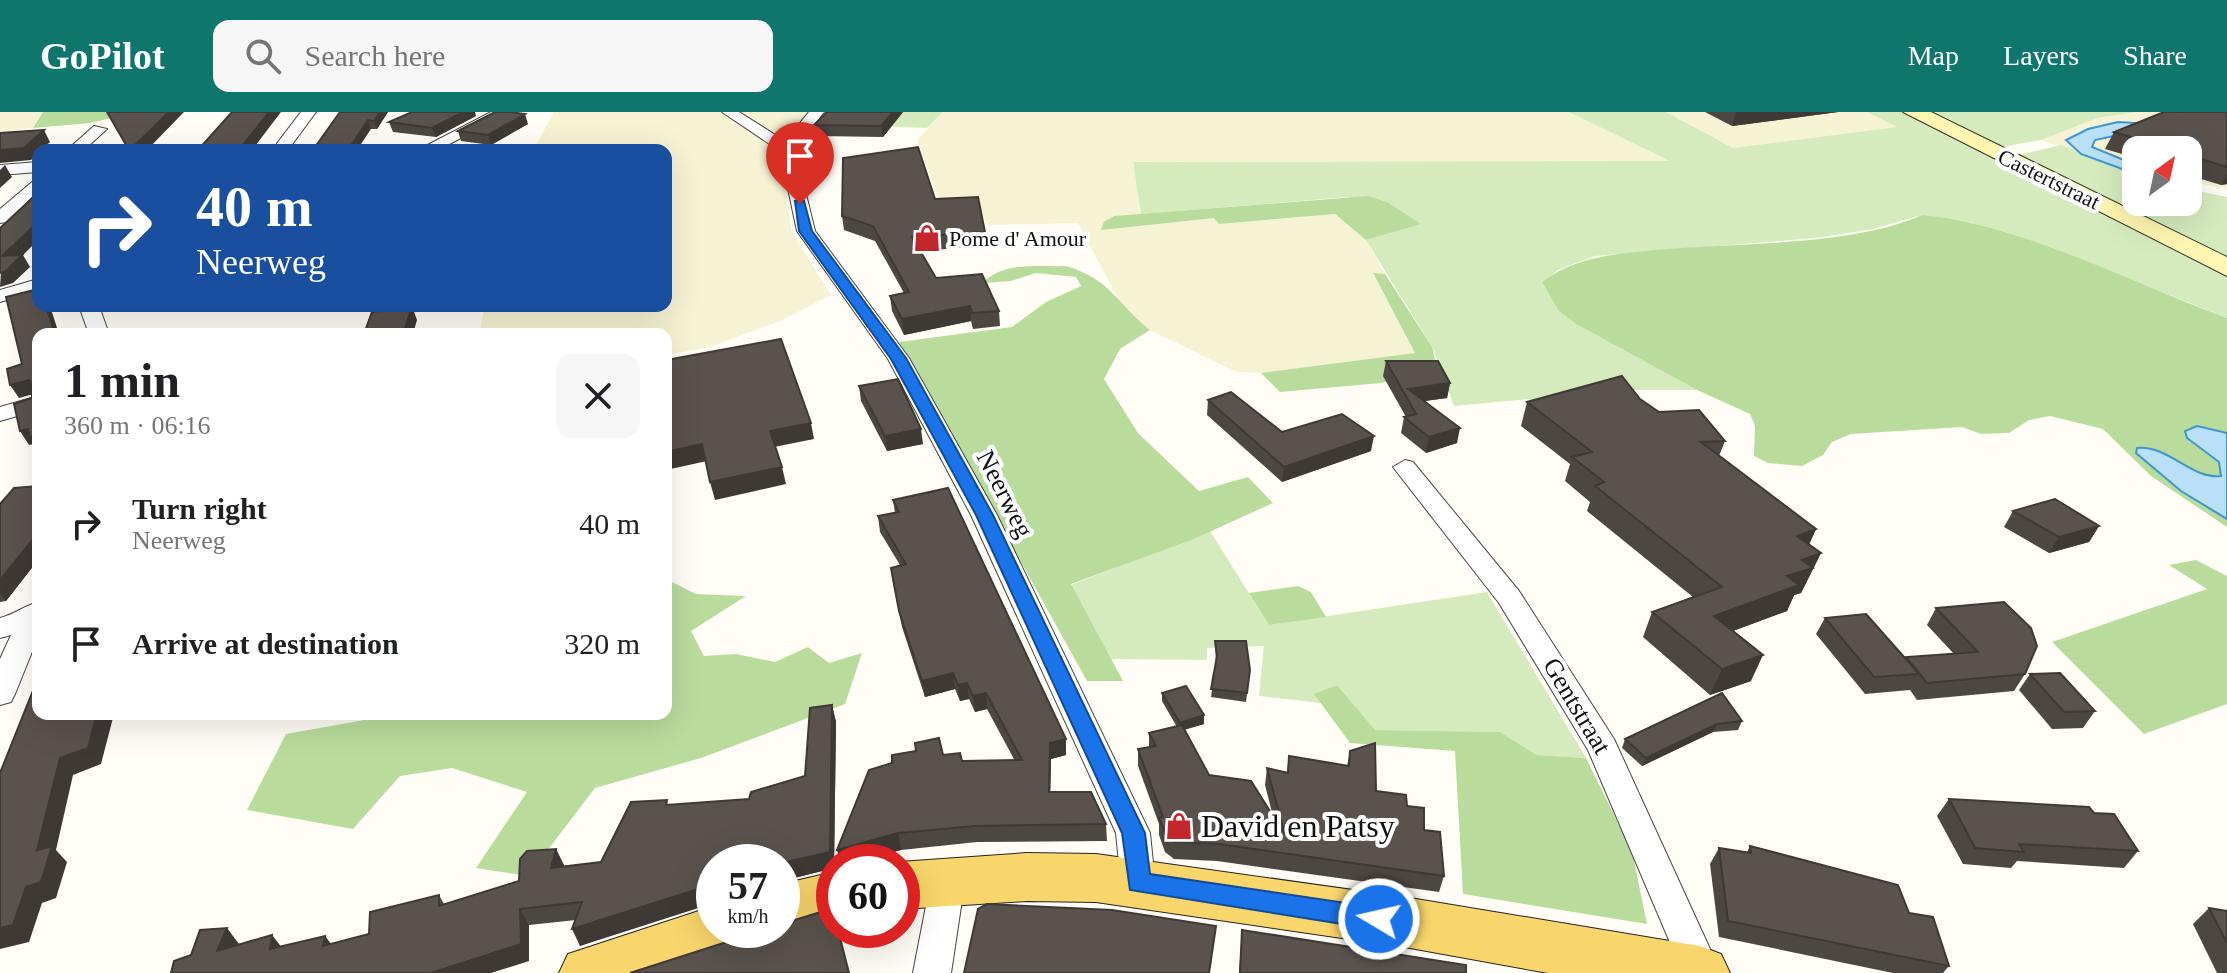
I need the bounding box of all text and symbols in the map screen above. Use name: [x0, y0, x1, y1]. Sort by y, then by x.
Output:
search box: [213, 20, 773, 92]
icon: search: [241, 34, 285, 78]
text: GoPilot: [40, 35, 165, 77]
text: Search here: [305, 39, 445, 72]
text: Map: [1908, 40, 1959, 71]
text: Layers: [2003, 40, 2079, 71]
text: Share: [2123, 40, 2187, 71]
pin: [766, 122, 834, 204]
icon: arrive: [778, 134, 822, 178]
north arrow: [2122, 136, 2202, 216]
map controls: [2122, 136, 2202, 216]
street label: Castertstraat: [1994, 144, 2104, 214]
icon: right: [64, 176, 168, 280]
text: 40 m: [196, 176, 313, 238]
shop icon: Pome d' Amour: [912, 223, 942, 253]
place label: Pome d' Amour: [949, 226, 1087, 251]
text: Neerweg: [196, 242, 326, 282]
text: 1 min: [64, 354, 180, 407]
button: close: [556, 354, 640, 438]
text: 360 m · 06:16: [64, 411, 211, 440]
street label: Neerweg: [971, 446, 1039, 542]
text: Turn right: [132, 492, 267, 525]
icon: right: [64, 502, 108, 546]
text: 40 m: [579, 507, 640, 540]
text: Neerweg: [132, 526, 226, 555]
icon: arrive: [64, 622, 108, 666]
text: Arrive at destination: [132, 627, 399, 660]
text: 320 m: [564, 627, 640, 660]
street label: Gentstraat: [1537, 653, 1617, 760]
place label: David en Patsy: [1201, 808, 1395, 844]
shop icon: David en Patsy: [1164, 811, 1194, 841]
speed limit sign: 60: [816, 844, 920, 948]
text: 57: [728, 863, 768, 908]
position arrow: [1337, 877, 1421, 961]
text: km/h: [727, 905, 769, 927]

